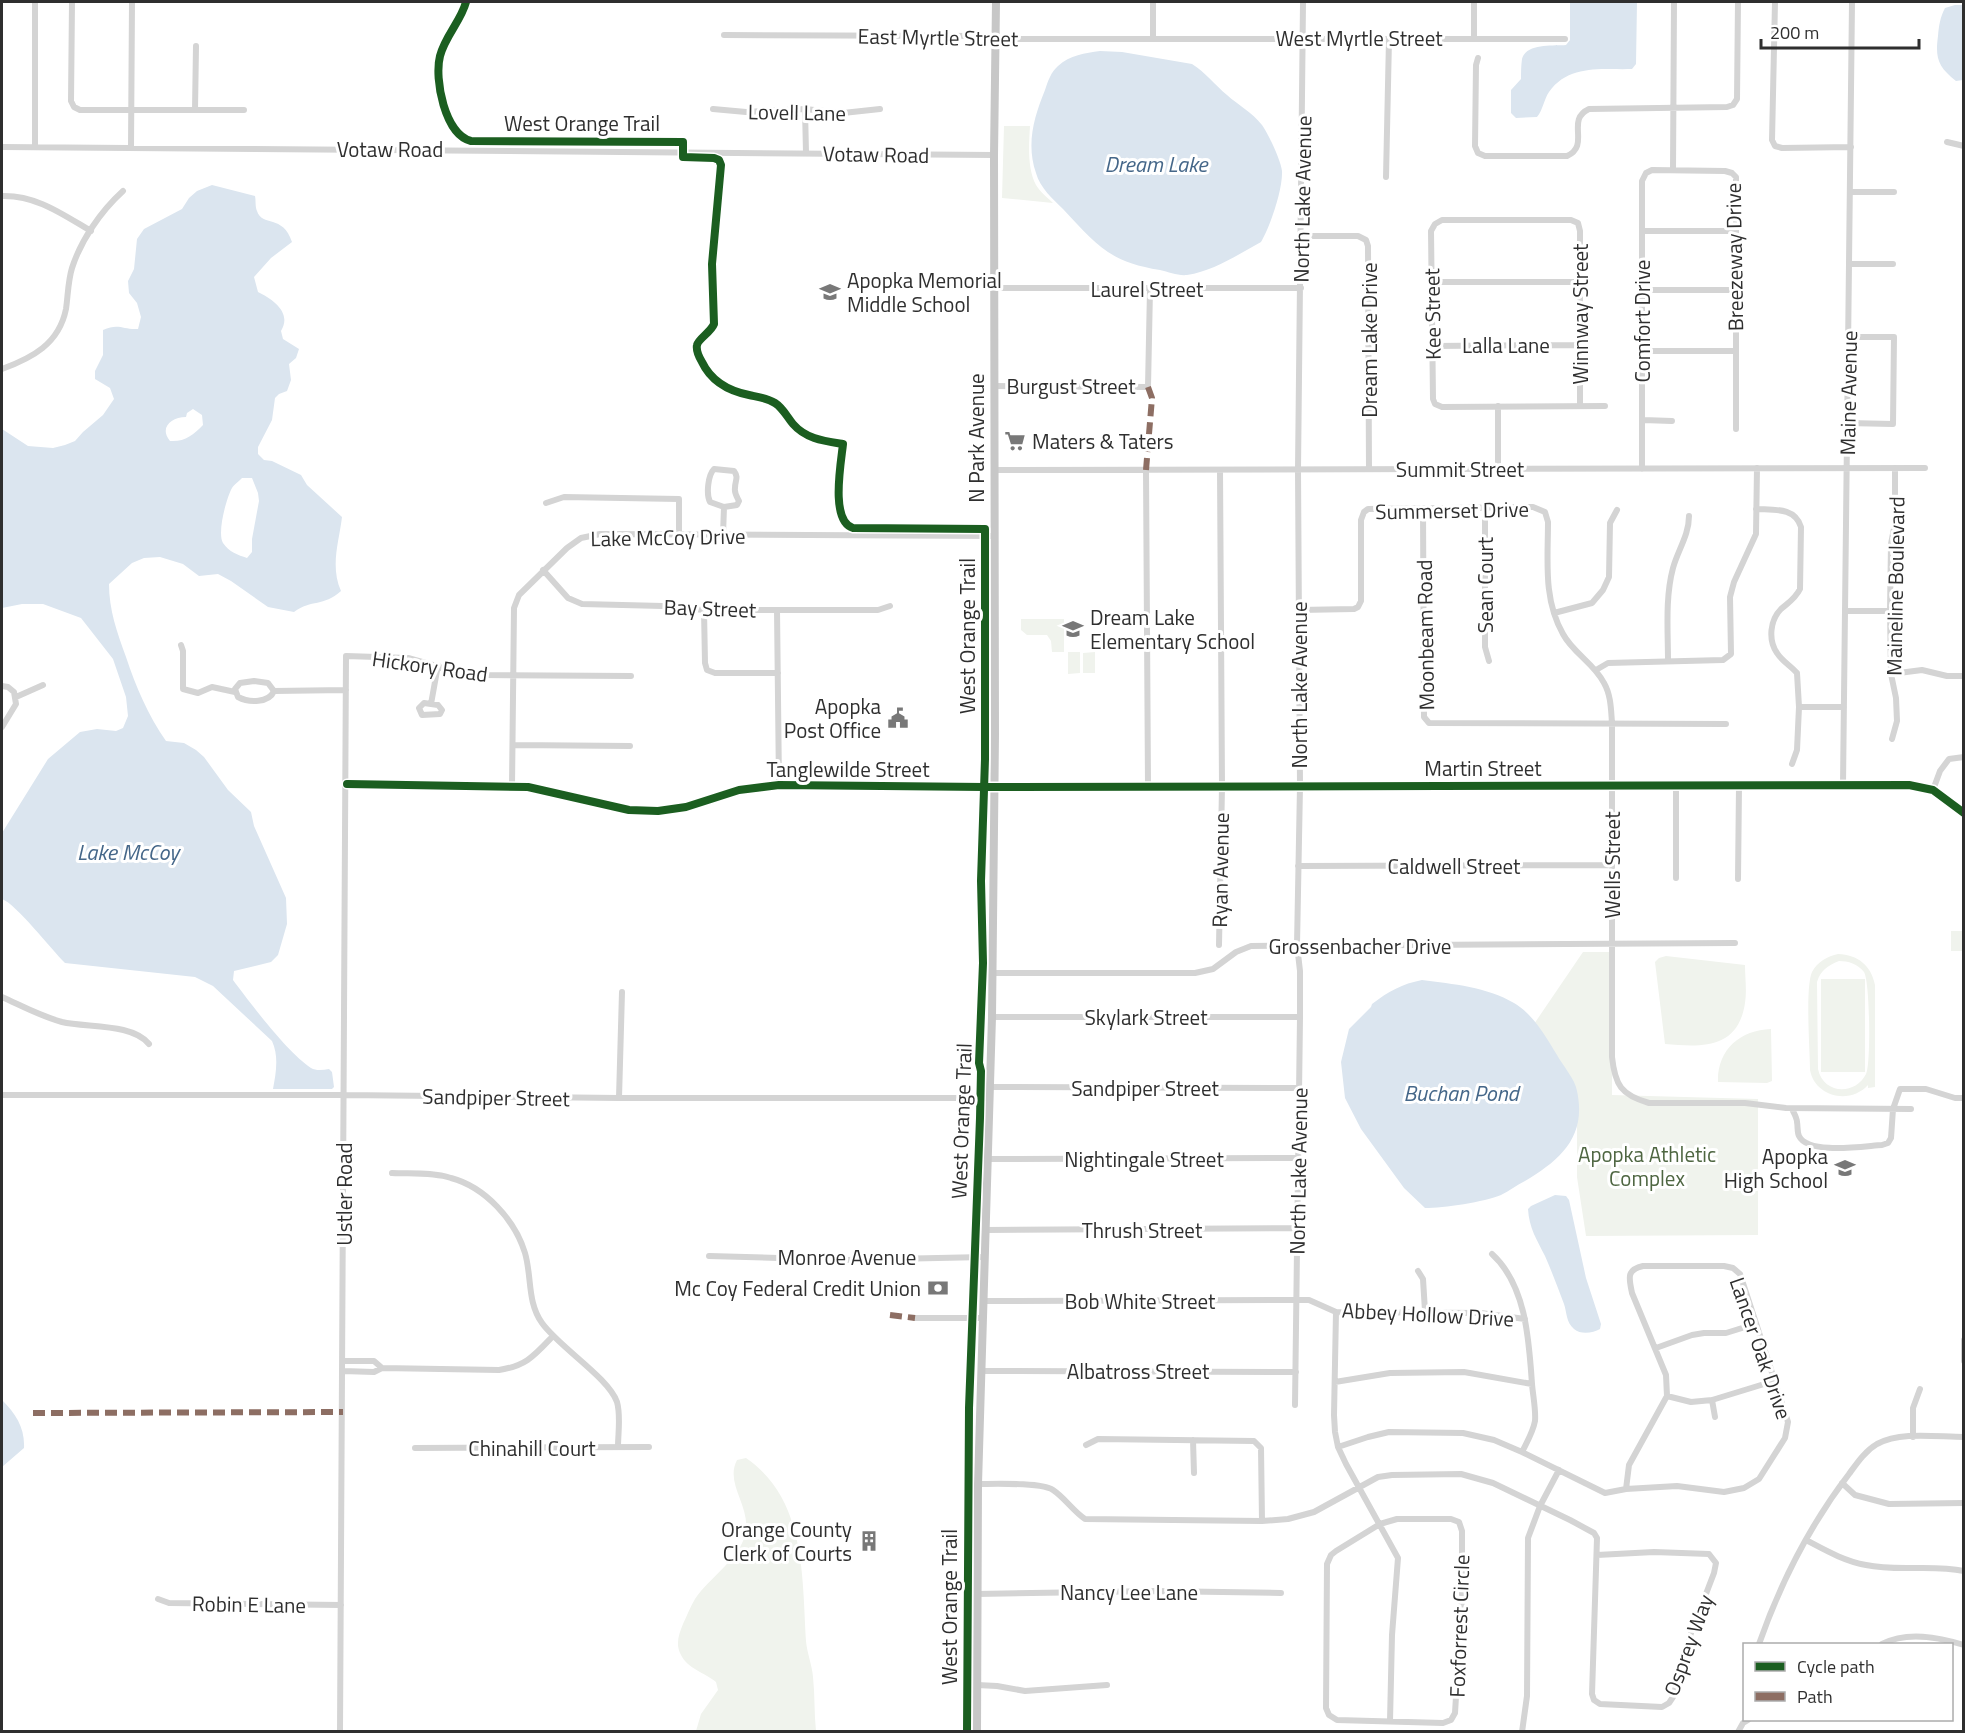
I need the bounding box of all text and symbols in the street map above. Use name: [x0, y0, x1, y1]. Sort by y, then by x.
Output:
scale bar: [1761, 12, 1918, 50]
text: 200 m: [1770, 19, 1819, 46]
street label: East Myrtle Street: [857, 20, 1019, 54]
street label: West Myrtle Street: [1275, 22, 1443, 54]
street label: Lovell Lane: [748, 95, 846, 129]
street label: West Orange Trail: [504, 107, 660, 139]
street label: North Lake Avenue: [1285, 115, 1319, 283]
street label: Votaw Road: [337, 133, 443, 165]
street label: Votaw Road: [822, 137, 930, 171]
water label: Dream Lake: [1104, 147, 1209, 181]
street label: Breezeway Drive: [1717, 183, 1751, 331]
street label: Winnway Street: [1564, 243, 1596, 384]
street label: Comfort Drive: [1626, 260, 1658, 382]
street label: Dream Lake Drive: [1353, 262, 1385, 418]
place label: Apopka Memorial Middle School: [847, 264, 1002, 320]
street label: Kee Street: [1415, 267, 1449, 360]
street label: Laurel Street: [1090, 273, 1204, 305]
school or university icon: Apopka Memorial Middle School: [818, 280, 842, 304]
street label: Lalla Lane: [1462, 329, 1550, 361]
street label: Maine Avenue: [1831, 330, 1865, 456]
street label: Burgust Street: [1006, 370, 1136, 402]
street label: N Park Avenue: [960, 373, 992, 503]
place label: Maters & Taters: [1032, 425, 1174, 457]
supermarket icon: Maters & Taters: [1003, 429, 1027, 453]
street label: Summit Street: [1396, 453, 1525, 485]
street label: Summerset Drive: [1375, 493, 1529, 527]
street label: Maineline Boulevard: [1877, 496, 1913, 676]
street label: Lake McCoy Drive: [590, 520, 746, 554]
street label: Sean Court: [1469, 536, 1501, 633]
street label: West Orange Trail: [951, 558, 983, 714]
street label: Moonbeam Road: [1408, 559, 1442, 711]
street label: Bay Street: [663, 590, 757, 626]
place label: Dream Lake Elementary School: [1090, 601, 1255, 657]
street label: North Lake Avenue: [1283, 602, 1315, 769]
school or university icon: Dream Lake Elementary School: [1061, 617, 1085, 641]
street label: Hickory Road: [370, 642, 490, 690]
place label: Apopka Post Office: [784, 690, 881, 746]
public building icon: Apopka Post Office: [886, 706, 910, 730]
street label: Martin Street: [1424, 752, 1542, 784]
street label: Tanglewilde Street: [766, 753, 930, 785]
street label: Wells Street: [1596, 811, 1628, 919]
street label: Ryan Avenue: [1203, 812, 1237, 928]
water label: Lake McCoy: [77, 835, 182, 869]
street label: Caldwell Street: [1388, 850, 1521, 882]
street label: Grossenbacher Drive: [1269, 930, 1451, 962]
street label: Skylark Street: [1084, 1001, 1208, 1033]
street label: West Orange Trail: [942, 1043, 980, 1199]
street label: Sandpiper Street: [1071, 1072, 1219, 1104]
water label: Buchan Pond: [1403, 1076, 1522, 1110]
street label: Sandpiper Street: [422, 1080, 571, 1114]
street label: North Lake Avenue: [1281, 1087, 1315, 1255]
park label: Apopka Athletic Complex: [1578, 1138, 1716, 1194]
place label: Apopka High School: [1724, 1140, 1828, 1196]
street label: Ustler Road: [328, 1142, 360, 1246]
street label: Nightingale Street: [1064, 1143, 1224, 1175]
school or university icon: Apopka High School: [1833, 1156, 1857, 1180]
street label: Thrush Street: [1082, 1214, 1203, 1246]
street label: Monroe Avenue: [778, 1241, 916, 1273]
place label: Mc Coy Federal Credit Union: [674, 1272, 921, 1304]
street label: Lancer Oak Drive: [1722, 1273, 1800, 1423]
bank icon: Mc Coy Federal Credit Union: [926, 1276, 950, 1300]
street label: Bob White Street: [1065, 1285, 1216, 1317]
street label: Abbey Hollow Drive: [1341, 1294, 1515, 1334]
street label: Albatross Street: [1067, 1355, 1210, 1387]
street label: Chinahill Court: [468, 1432, 596, 1464]
place label: Orange County Clerk of Courts: [721, 1513, 852, 1569]
building icon: Orange County Clerk of Courts: [857, 1529, 881, 1553]
street label: West Orange Trail: [933, 1529, 965, 1685]
street label: Foxforrest Circle: [1441, 1554, 1477, 1698]
street label: Nancy Lee Lane: [1060, 1576, 1198, 1608]
street label: Robin E Lane: [192, 1587, 306, 1621]
street label: Osprey Way: [1655, 1590, 1721, 1700]
legend: [1743, 1643, 1953, 1721]
text: Cycle path: [1797, 1653, 1875, 1680]
text: Path: [1797, 1683, 1833, 1710]

